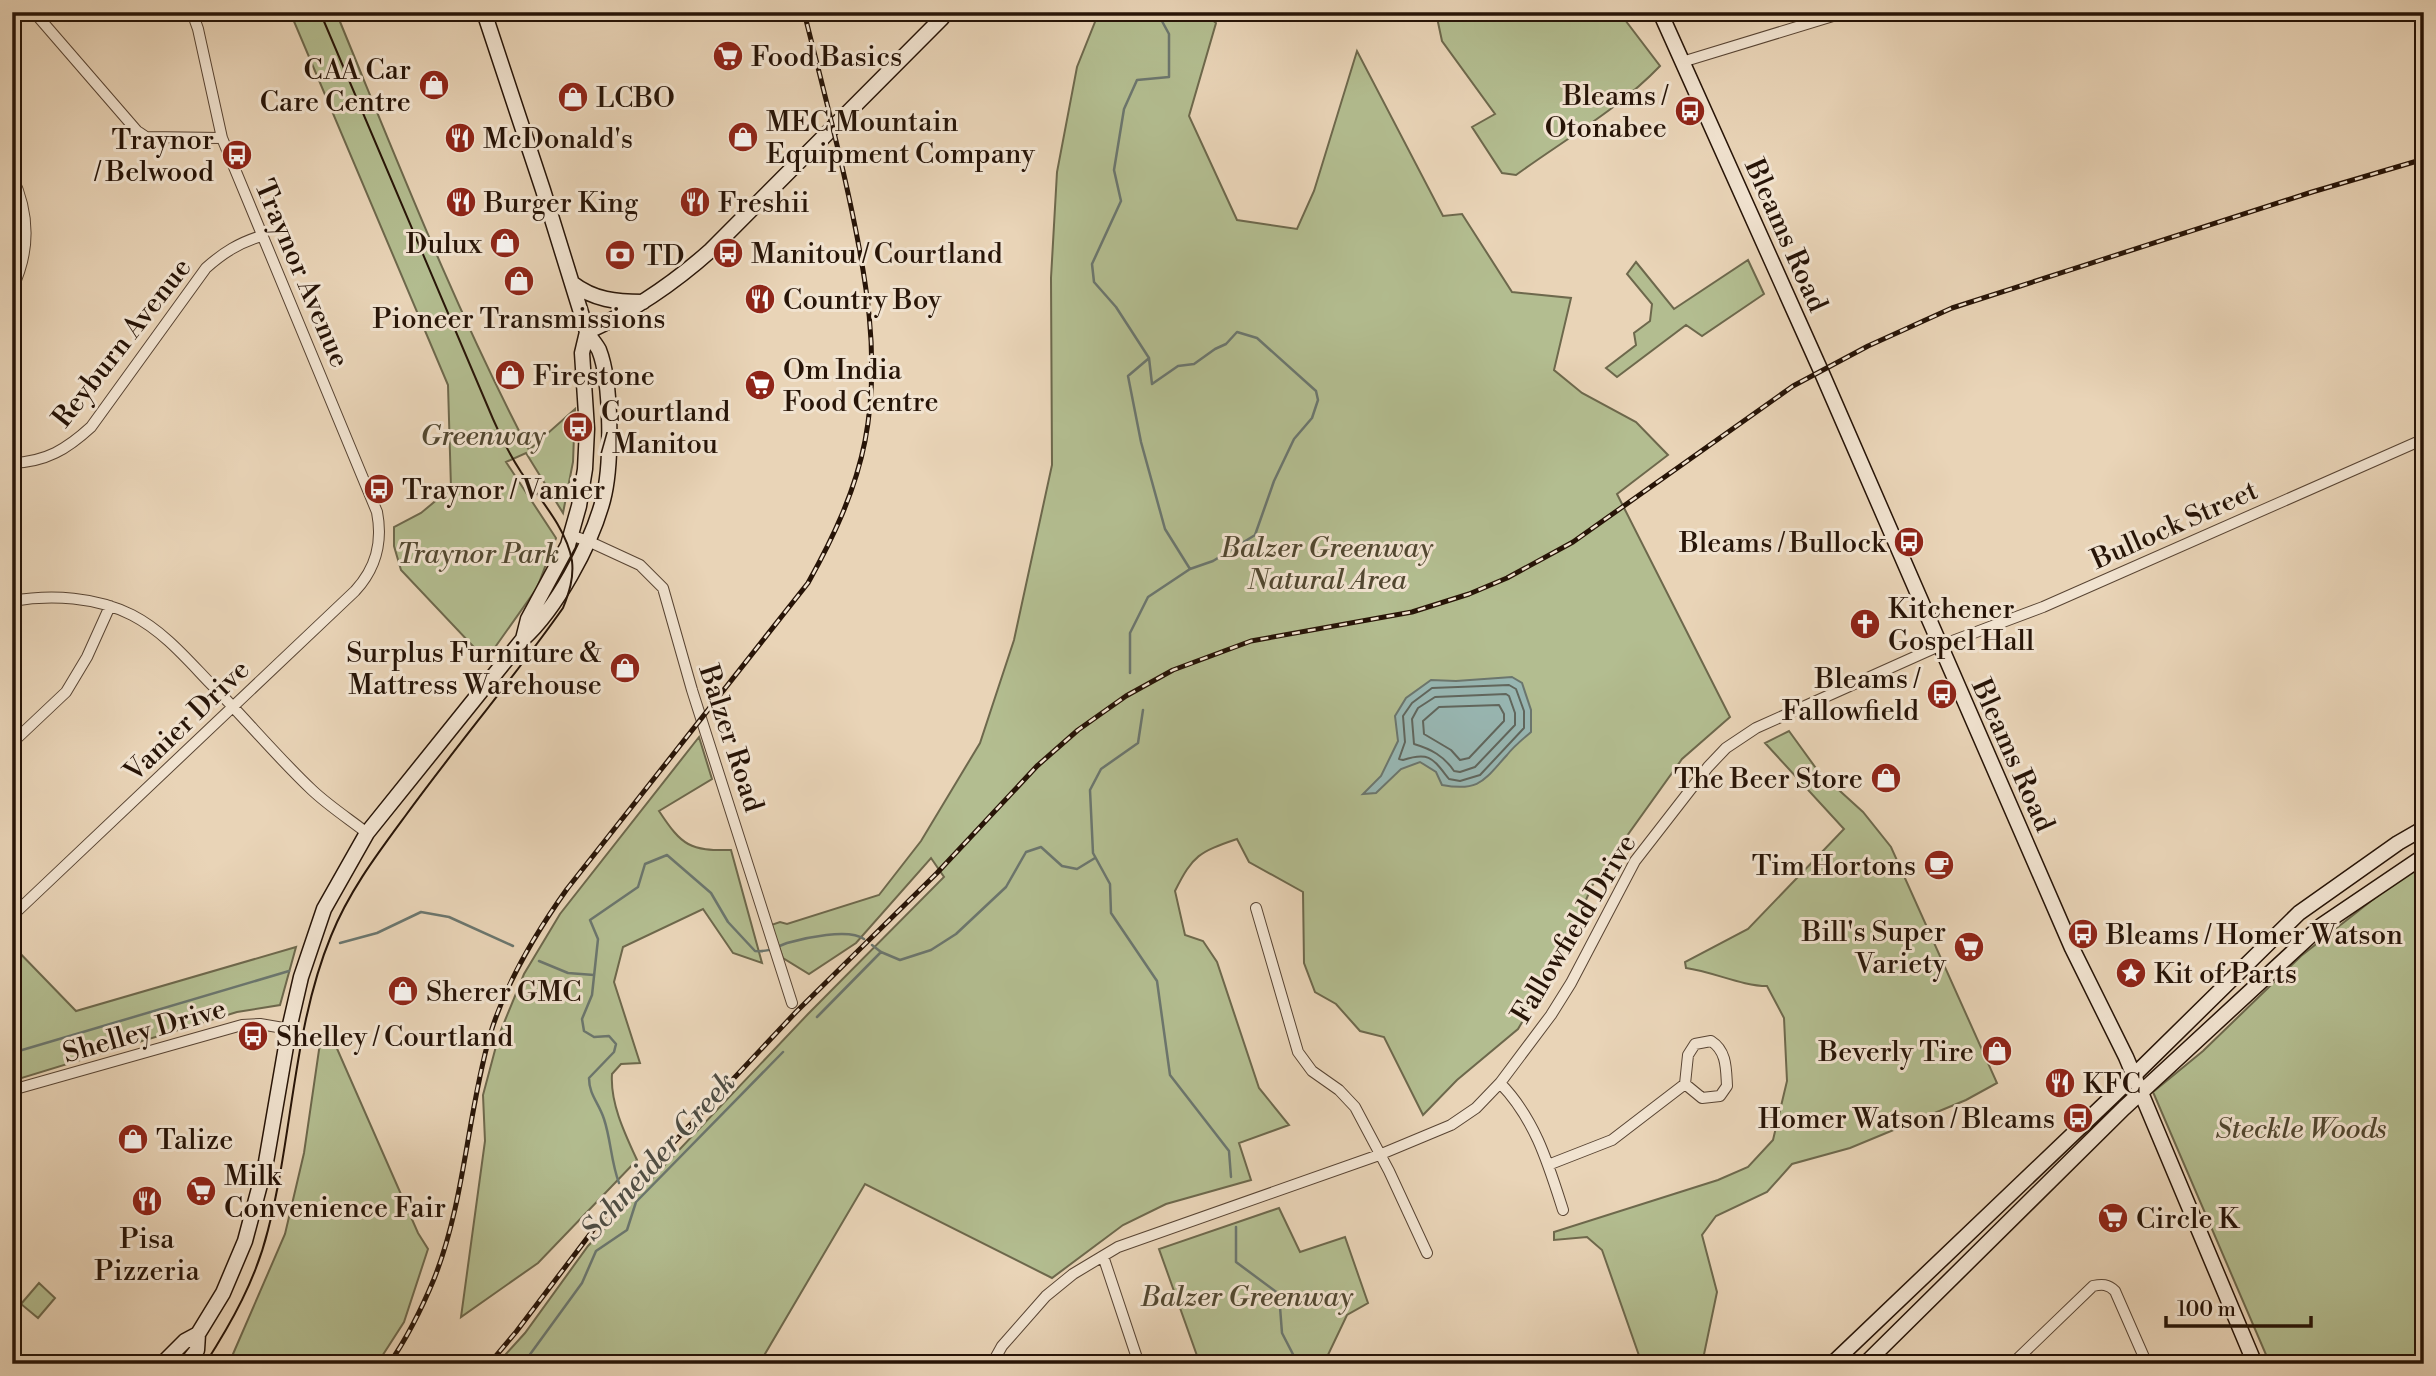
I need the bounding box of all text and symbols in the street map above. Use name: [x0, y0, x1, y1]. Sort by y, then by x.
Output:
supermarket icon: Food Basics: [711, 39, 745, 73]
place label: Food Basics: [751, 40, 902, 75]
place label: CAA Car Care Centre: [260, 53, 411, 120]
shop icon: CAA Car Care Centre: [417, 68, 451, 102]
place label: Bleams / Otonabee: [1545, 79, 1669, 146]
shop icon: LCBO: [556, 80, 590, 114]
place label: LCBO: [596, 81, 675, 116]
bus stop icon: Bleams / Otonabee: [1673, 94, 1707, 128]
place label: MEC Mountain Equipment Company: [766, 105, 1035, 172]
shop icon: MEC Mountain Equipment Company: [726, 120, 760, 154]
restaurant icon: McDonald's: [443, 121, 477, 155]
place label: McDonald's: [483, 122, 633, 157]
place label: Traynor / Belwood: [93, 123, 214, 190]
bus stop icon: Traynor / Belwood: [220, 138, 254, 172]
street label: Bleams Road: [1736, 153, 1835, 318]
street label: Traynor Avenue: [246, 174, 357, 373]
restaurant icon: Burger King: [444, 185, 478, 219]
restaurant icon: Freshii: [678, 185, 712, 219]
place label: Burger King: [483, 186, 639, 221]
place label: Freshii: [718, 186, 810, 221]
shop icon: Dulux: [488, 226, 522, 260]
place label: Dulux: [406, 227, 483, 262]
bus stop icon: Manitou / Courtland: [711, 236, 745, 270]
place label: Manitou / Courtland: [751, 237, 1003, 272]
bank icon: TD: [603, 238, 637, 272]
place label: TD: [643, 239, 685, 274]
street label: Reyburn Avenue: [45, 251, 199, 435]
shop icon: Pioneer Transmissions: [502, 264, 536, 298]
restaurant icon: Country Boy: [743, 282, 777, 316]
place label: Country Boy: [783, 283, 942, 318]
place label: Pioneer Transmissions: [373, 302, 665, 337]
place label: Om India Food Centre: [783, 353, 939, 420]
shop icon: Firestone: [493, 358, 527, 392]
place label: Firestone: [533, 359, 655, 394]
supermarket icon: Om India Food Centre: [743, 368, 777, 402]
place label: Courtland / Manitou: [600, 395, 730, 462]
bus stop icon: Courtland / Manitou: [561, 410, 595, 444]
park label: Greenway: [420, 419, 547, 454]
bus stop icon: Traynor / Vanier: [362, 472, 396, 506]
place label: Traynor / Vanier: [402, 473, 605, 508]
street label: Bullock Street: [2085, 473, 2263, 578]
bus stop icon: Bleams / Bullock: [1892, 525, 1926, 559]
place label: Bleams / Bullock: [1678, 526, 1887, 561]
park label: Balzer Greenway Natural Area: [1220, 531, 1434, 598]
park label: Traynor Park: [397, 537, 559, 572]
place label: Kitchener Gospel Hall: [1888, 592, 2034, 659]
church icon: Kitchener Gospel Hall: [1848, 607, 1882, 641]
place label: Surplus Furniture & Mattress Warehouse: [346, 636, 603, 703]
shop icon: Surplus Furniture & Mattress Warehouse: [608, 651, 642, 685]
street label: Vanier Drive: [116, 653, 257, 790]
street label: Balzer Road: [690, 660, 771, 816]
place label: Bleams / Fallowfield: [1782, 662, 1921, 729]
street label: Bleams Road: [1963, 673, 2062, 838]
bus stop icon: Bleams / Fallowfield: [1925, 677, 1959, 711]
shop icon: The Beer Store: [1869, 761, 1903, 795]
place label: The Beer Store: [1674, 762, 1863, 797]
street label: Fallowfield Drive: [1504, 828, 1645, 1030]
cafe icon: Tim Hortons: [1922, 848, 1956, 882]
place label: Tim Hortons: [1752, 849, 1916, 884]
place label: Bill's Super Variety: [1801, 915, 1946, 982]
bus stop icon: Bleams / Homer Watson: [2066, 917, 2100, 951]
place label: Bleams / Homer Watson: [2105, 918, 2403, 953]
supermarket icon: Bill's Super Variety: [1952, 930, 1986, 964]
place icon: Kit of Parts: [2114, 956, 2148, 990]
place label: Kit of Parts: [2154, 957, 2297, 992]
shop icon: Sherer GMC: [386, 974, 420, 1008]
place label: Sherer GMC: [426, 975, 581, 1010]
street label: Shelley Drive: [59, 991, 230, 1071]
bus stop icon: Shelley / Courtland: [236, 1019, 270, 1053]
place label: Shelley / Courtland: [276, 1020, 513, 1055]
shop icon: Beverly Tire: [1980, 1034, 2014, 1068]
place label: Beverly Tire: [1817, 1035, 1974, 1070]
water label: Schneider Creek: [573, 1064, 744, 1249]
restaurant icon: KFC: [2043, 1066, 2077, 1100]
place label: KFC: [2083, 1067, 2141, 1102]
bus stop icon: Homer Watson / Bleams: [2061, 1101, 2095, 1135]
place label: Homer Watson / Bleams: [1758, 1102, 2055, 1137]
park label: Steckle Woods: [2215, 1112, 2387, 1147]
shop icon: Talize: [116, 1122, 150, 1156]
place label: Talize: [156, 1123, 233, 1158]
place label: Milk Convenience Fair: [224, 1159, 446, 1226]
supermarket icon: Milk Convenience Fair: [184, 1174, 218, 1208]
restaurant icon: Pisa Pizzeria: [130, 1184, 164, 1218]
supermarket icon: Circle K: [2096, 1201, 2130, 1235]
place label: Circle K: [2136, 1202, 2240, 1237]
place label: Pisa Pizzeria: [94, 1222, 201, 1289]
park label: Balzer Greenway: [1140, 1280, 1354, 1315]
scale bar: [2166, 1285, 2312, 1329]
text: 100 m: [2177, 1297, 2236, 1323]

